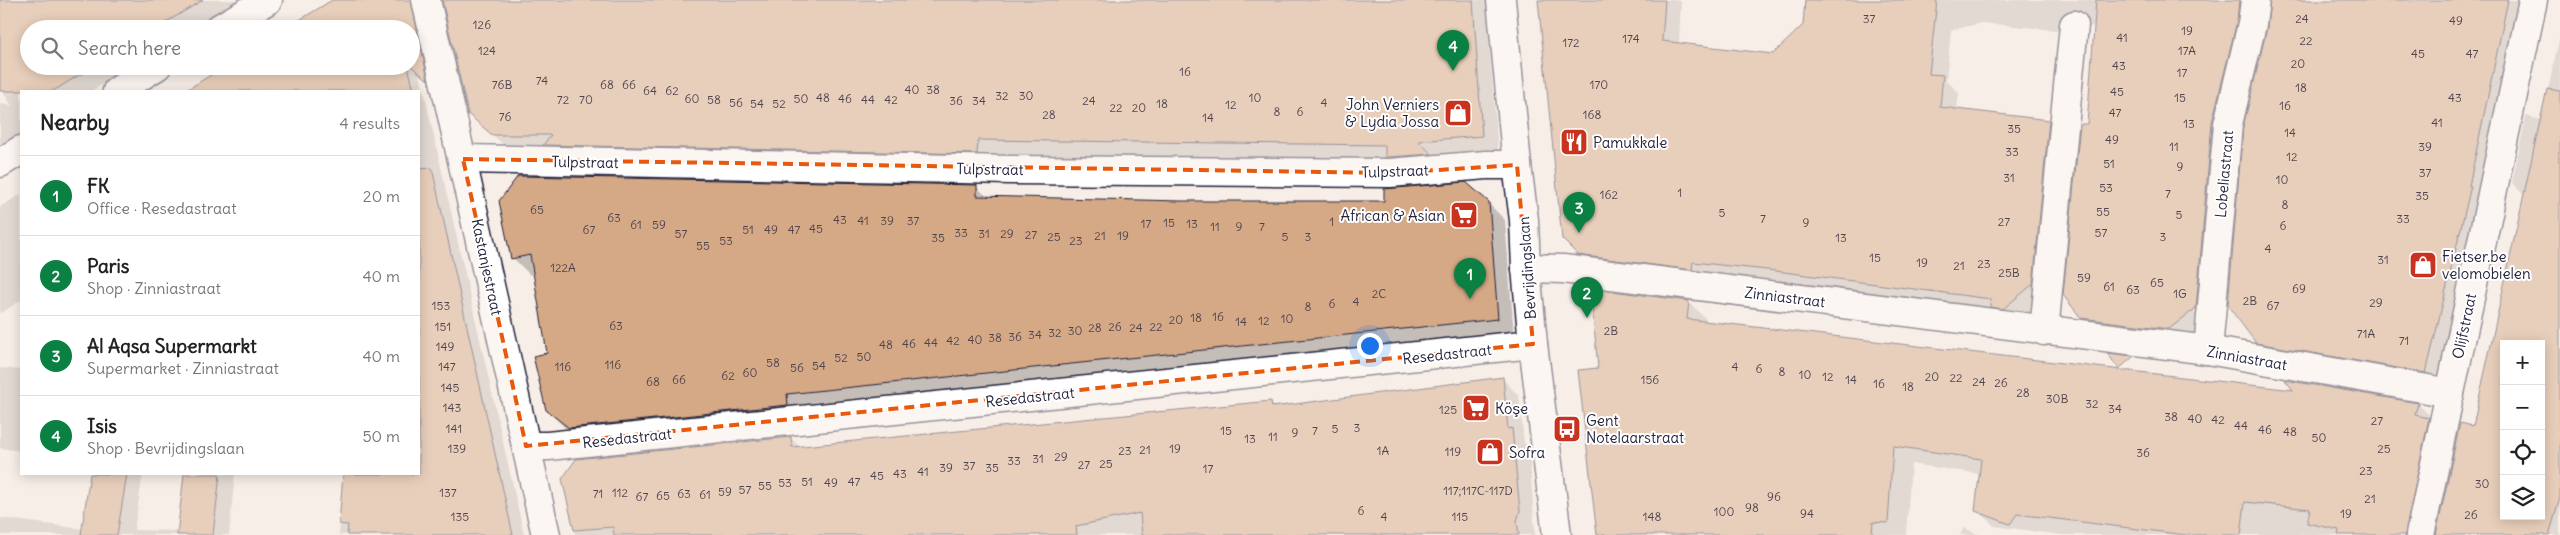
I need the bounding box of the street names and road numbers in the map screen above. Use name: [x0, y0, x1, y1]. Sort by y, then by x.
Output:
street label: Lobeliastraat: [2211, 129, 2237, 219]
street label: Tulpstraat: [551, 152, 619, 172]
street label: Tulpstraat: [956, 159, 1024, 179]
street label: Tulpstraat: [1361, 160, 1429, 182]
street label: Bevrijdingslaan: [1514, 216, 1540, 320]
street label: Kastanjestraat: [467, 217, 507, 317]
street label: Zinniastraat: [1744, 283, 1826, 311]
street label: Olijfstraat: [2448, 291, 2480, 361]
street label: Resedastraat: [1401, 340, 1493, 368]
street label: Zinniastraat: [2205, 342, 2289, 374]
street label: Resedastraat: [984, 383, 1076, 411]
street label: Resedastraat: [581, 424, 673, 452]

